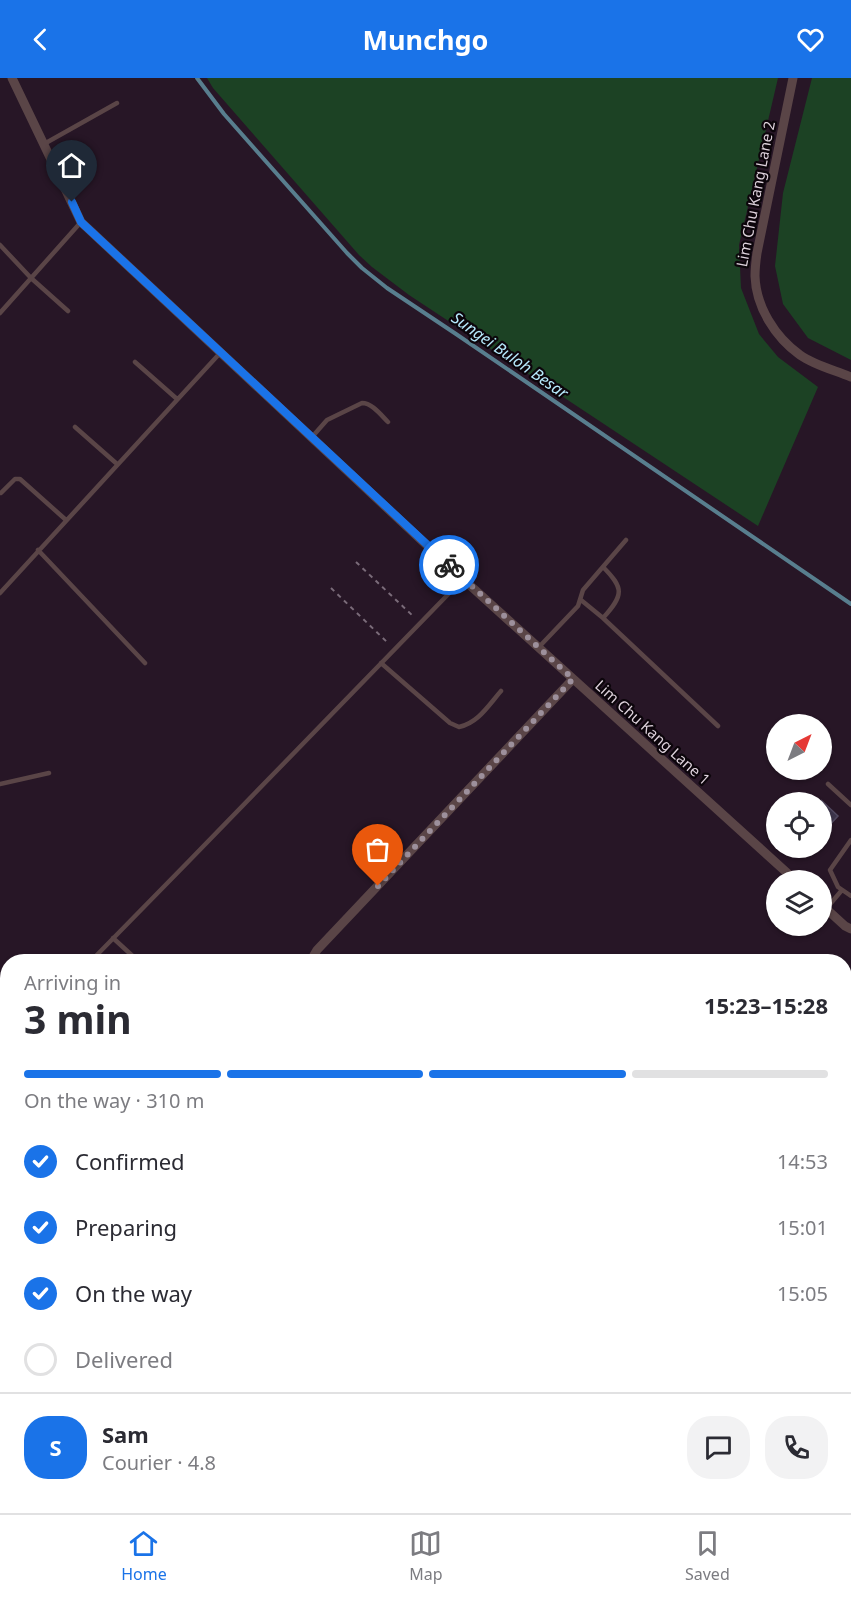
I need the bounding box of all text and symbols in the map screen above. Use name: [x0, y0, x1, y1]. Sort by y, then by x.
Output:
text: Munchgo: [363, 21, 488, 58]
icon: back: [24, 23, 57, 56]
icon: heart: [794, 23, 827, 56]
street label: Lim Chu Kang Lane 2: [731, 119, 779, 269]
pin: [46, 140, 97, 202]
icon: home: [55, 149, 88, 182]
water label: Sungei Buloh Besar: [447, 307, 573, 404]
courier: [419, 535, 479, 595]
icon: bike: [433, 549, 466, 582]
street label: Lim Chu Kang Lane 1: [591, 675, 715, 789]
north arrow: [766, 714, 832, 780]
map controls: [766, 714, 832, 936]
button: locate: [766, 792, 832, 858]
pin: [352, 824, 403, 886]
icon: bag: [361, 833, 394, 866]
button: layers: [766, 870, 832, 936]
text: Arriving in: [24, 969, 121, 996]
text: 15:23–15:28: [704, 990, 828, 1020]
text: 3 min: [24, 992, 131, 1045]
text: On the way · 310 m: [24, 1087, 204, 1114]
icon: check: [24, 1145, 57, 1178]
text: Confirmed: [75, 1146, 185, 1176]
text: 14:53: [777, 1148, 828, 1175]
icon: check: [24, 1211, 57, 1244]
text: Preparing: [75, 1212, 177, 1242]
text: 15:01: [777, 1214, 828, 1241]
icon: check: [24, 1277, 57, 1310]
text: On the way: [75, 1278, 192, 1308]
text: 15:05: [777, 1280, 828, 1307]
text: Delivered: [75, 1344, 173, 1374]
button: chat: [687, 1416, 750, 1479]
button: phone: [765, 1416, 828, 1479]
text: Sam: [102, 1419, 149, 1449]
text: S: [49, 1432, 62, 1462]
text: Courier · 4.8: [102, 1449, 216, 1476]
tab: Home: [121, 1527, 167, 1585]
tab: Map: [409, 1527, 443, 1585]
tab: Saved: [685, 1527, 730, 1585]

